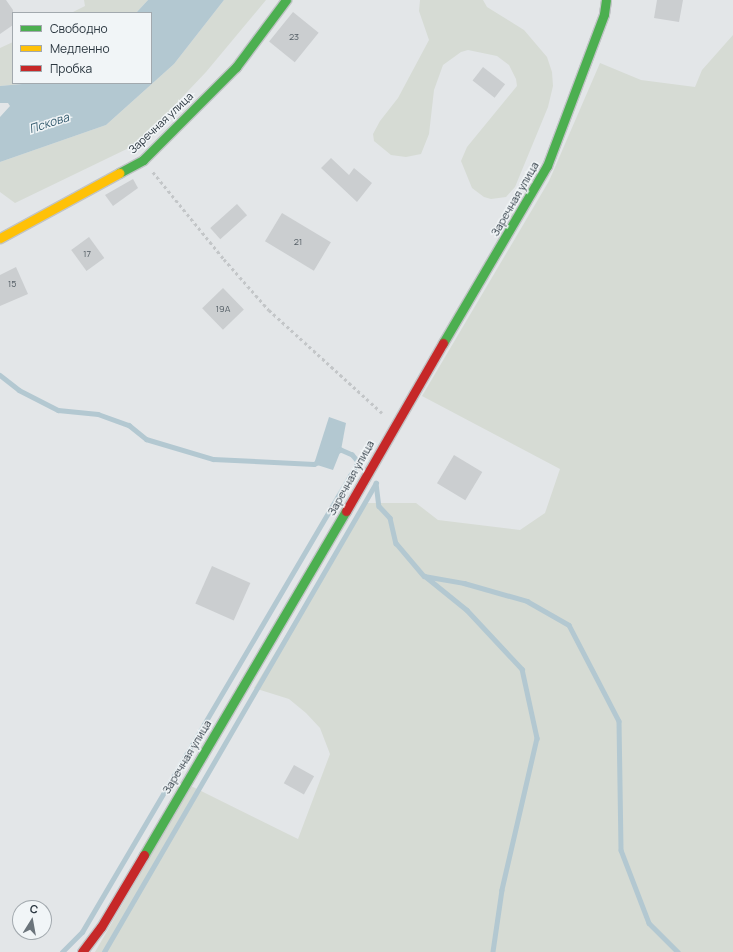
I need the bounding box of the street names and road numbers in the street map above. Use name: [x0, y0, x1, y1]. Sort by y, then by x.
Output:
street label: Заречная улица: [126, 90, 196, 156]
street label: Заречная улица: [488, 160, 542, 238]
street label: Заречная улица: [325, 438, 377, 518]
street label: Заречная улица: [160, 718, 214, 796]

